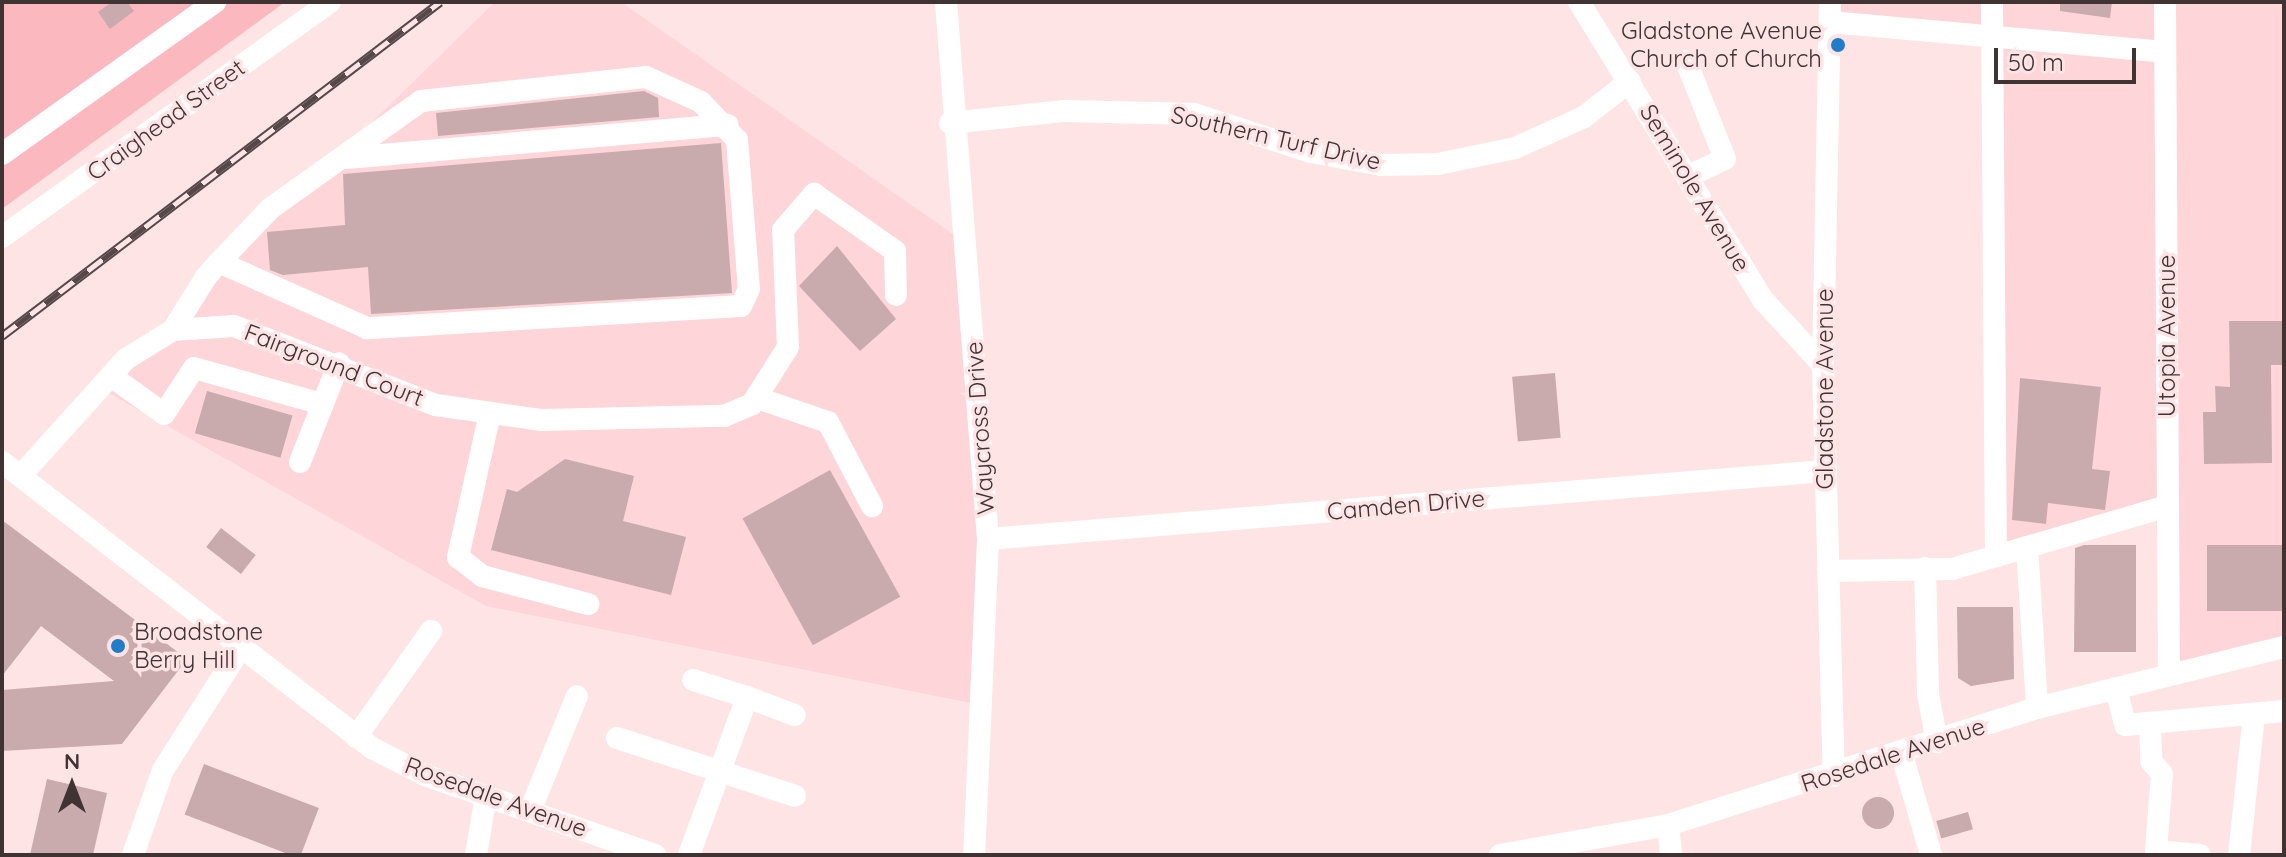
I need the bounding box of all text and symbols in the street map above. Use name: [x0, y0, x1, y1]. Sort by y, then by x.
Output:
place label: Gladstone Avenue Church of Church: [1621, 17, 1822, 73]
scale bar: [1998, 32, 2140, 82]
marker: Gladstone Avenue Church of Church: [1829, 36, 1847, 54]
text: 50 m: [2008, 47, 2064, 77]
street label: Craighead Street: [82, 53, 250, 187]
street label: Seminole Avenue: [1634, 99, 1756, 277]
street label: Southern Turf Drive: [1168, 100, 1384, 176]
street label: Utopia Avenue: [2153, 255, 2181, 417]
street label: Gladstone Avenue: [1811, 288, 1839, 490]
street label: Fairground Court: [240, 318, 428, 412]
street label: Waycross Drive: [960, 340, 1000, 516]
street label: Camden Drive: [1326, 484, 1486, 526]
place label: Broadstone Berry Hill: [134, 618, 263, 674]
marker: Broadstone Berry Hill: [109, 637, 127, 655]
street label: Rosedale Avenue: [1797, 712, 1989, 798]
north arrow: [32, 745, 112, 825]
text: N: [64, 747, 80, 775]
street label: Rosedale Avenue: [401, 751, 591, 843]

